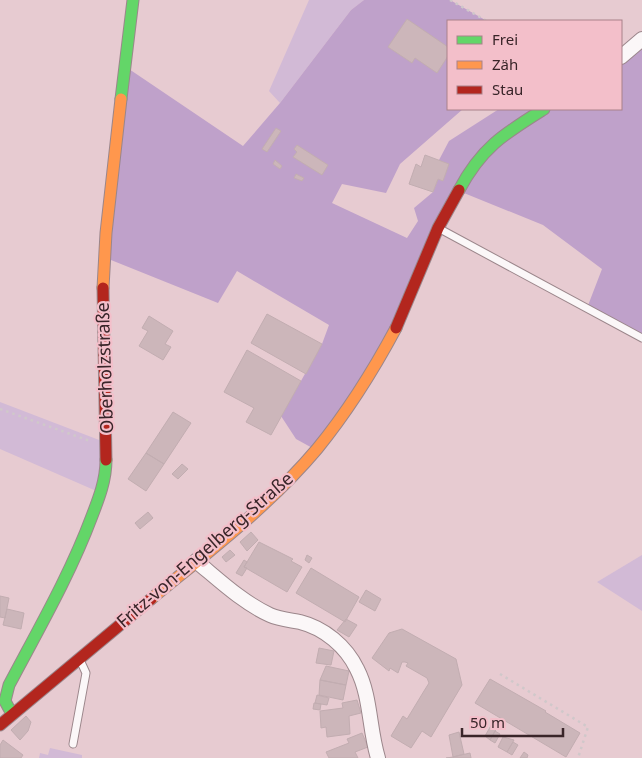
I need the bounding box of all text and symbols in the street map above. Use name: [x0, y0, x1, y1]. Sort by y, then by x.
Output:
legend: [447, 20, 622, 110]
text: Frei: [492, 29, 518, 49]
text: Zäh: [492, 54, 518, 74]
text: Stau: [492, 79, 523, 99]
street label: Oberholzstraße: [90, 302, 118, 434]
street label: Fritz-von-Engelberg-Straße: [111, 466, 298, 633]
scale bar: [462, 706, 563, 738]
text: 50 m: [470, 712, 505, 732]

